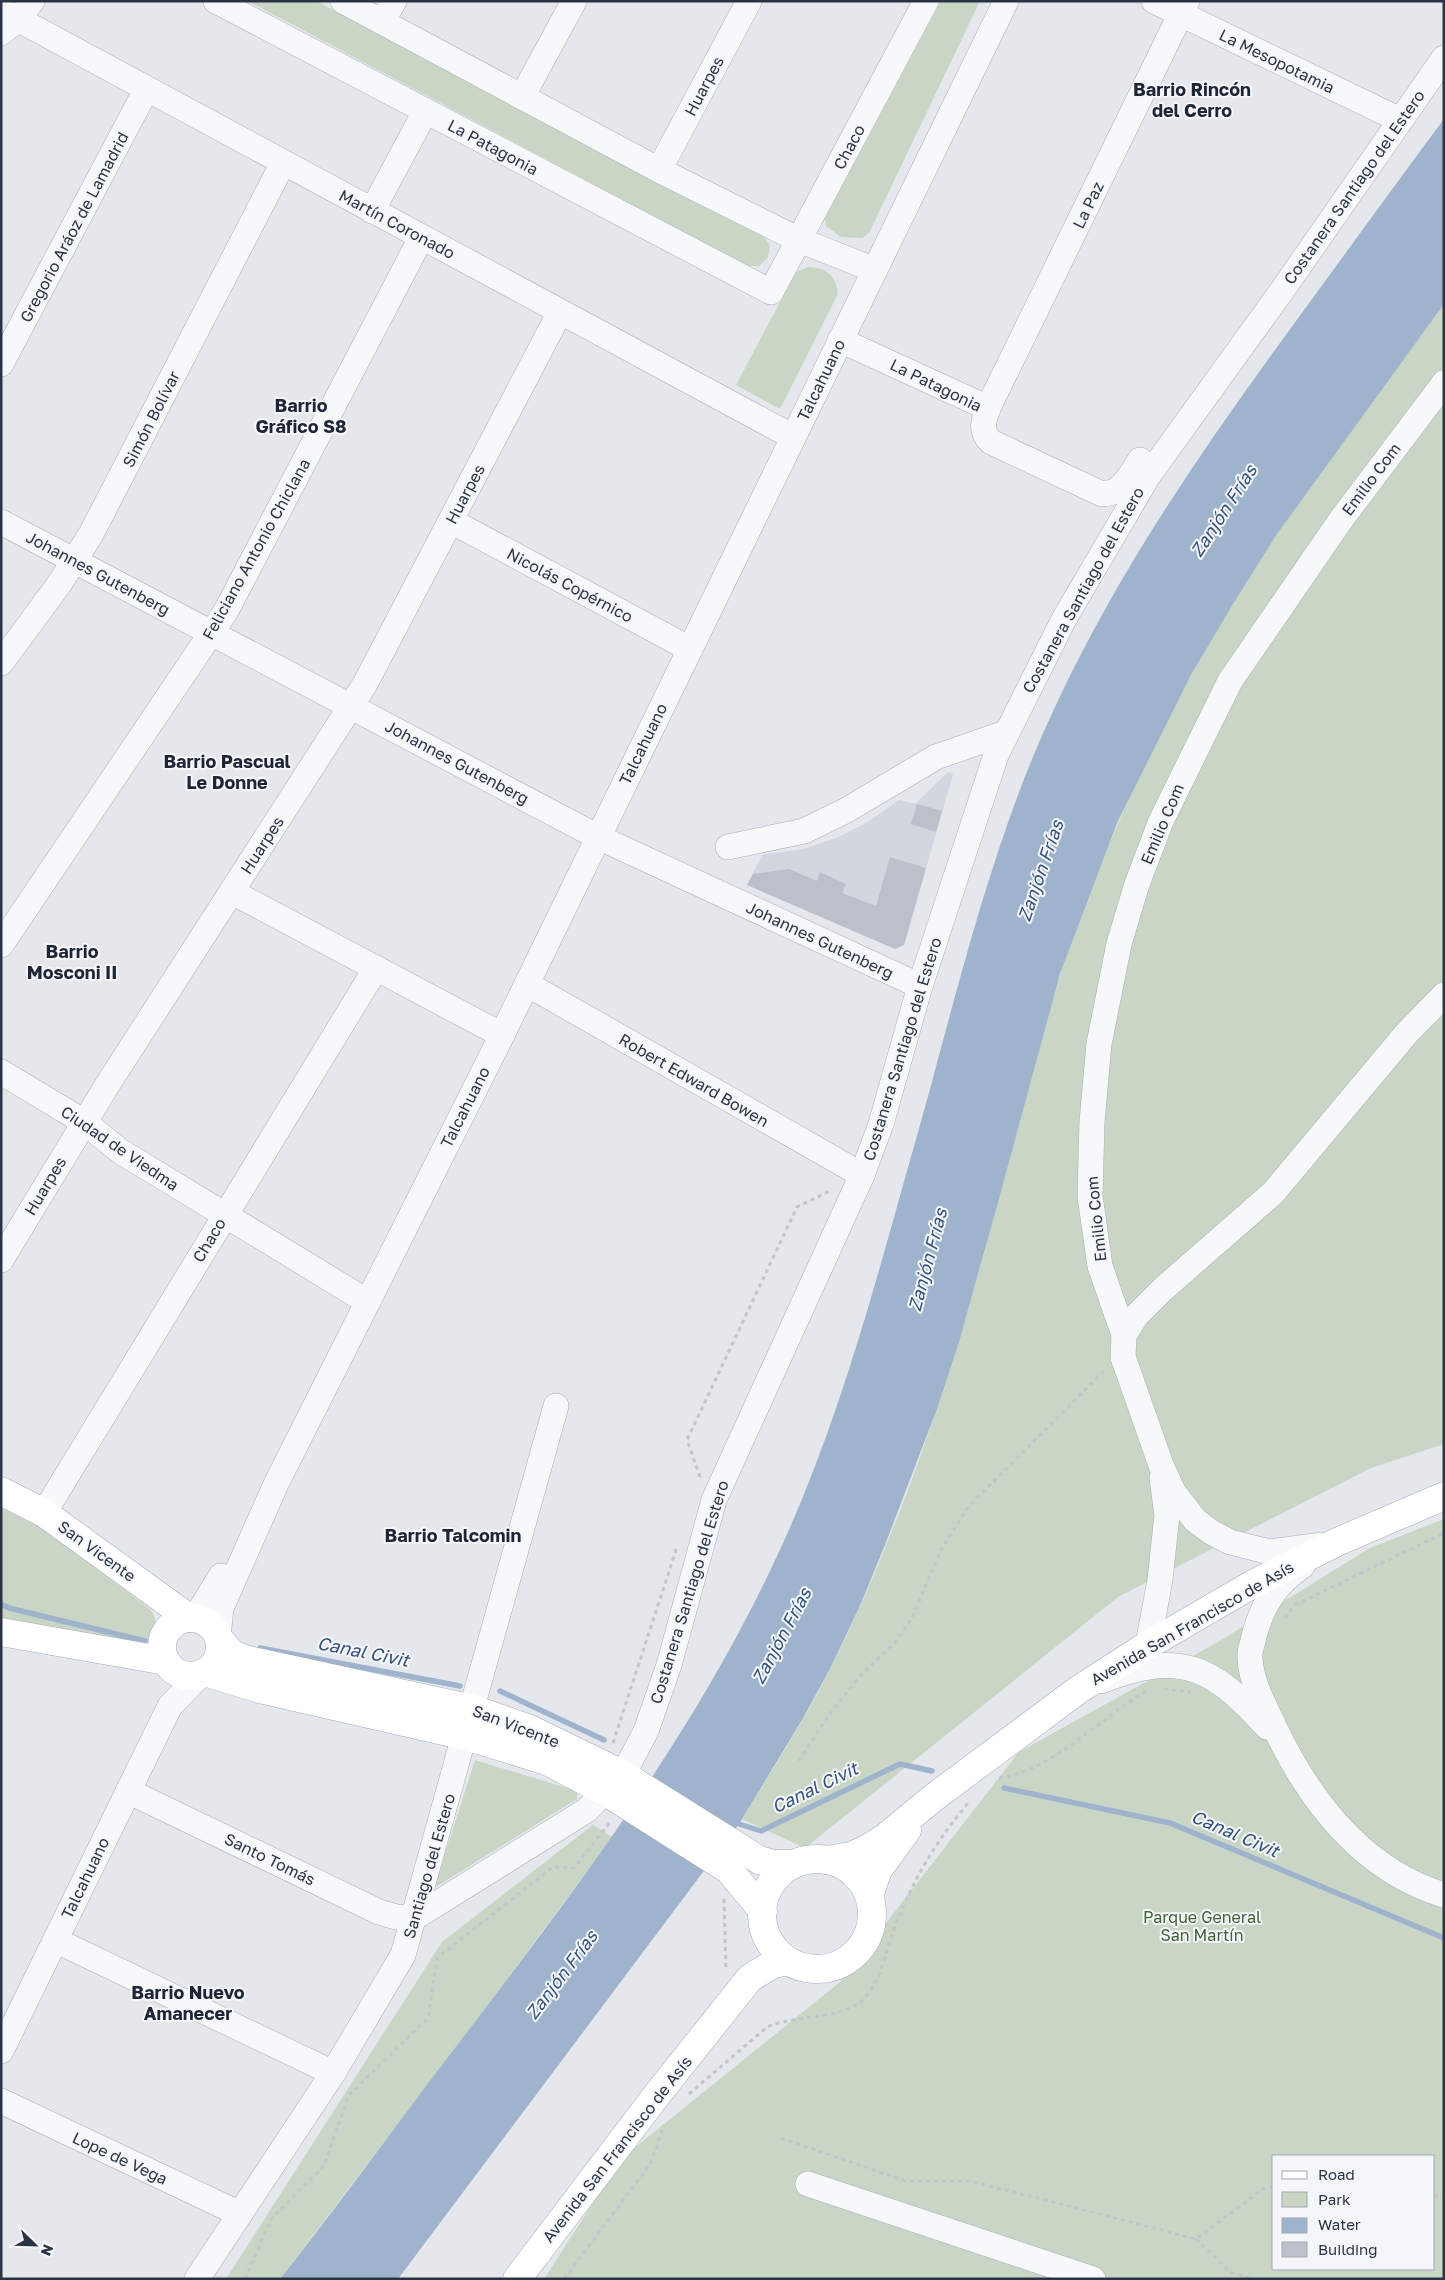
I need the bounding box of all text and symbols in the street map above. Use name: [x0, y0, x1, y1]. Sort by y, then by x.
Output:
street label: La Mesopotamia: [1216, 24, 1338, 98]
street label: Huarpes: [680, 53, 728, 119]
district label: Barrio Rincón del Cerro: [1133, 78, 1251, 121]
street label: Costanera Santiago del Estero: [1279, 86, 1429, 288]
street label: La Patagonia: [444, 115, 542, 179]
street label: Chaco: [829, 121, 869, 173]
street label: Gregorio Aráoz de Lamadrid: [15, 128, 133, 326]
street label: La Paz: [1068, 178, 1108, 232]
street label: Martín Coronado: [336, 185, 458, 263]
street label: Talcahuano: [793, 336, 849, 424]
street label: La Patagonia: [887, 354, 985, 416]
street label: Simón Bolívar: [118, 367, 184, 471]
district label: Barrio Gráfico S8: [255, 394, 347, 437]
street label: Emilio Com: [1337, 439, 1405, 519]
street label: Feliciano Antonio Chiclana: [198, 455, 314, 643]
water label: Zanjón Frías: [1185, 459, 1262, 561]
street label: Huarpes: [441, 461, 489, 527]
street label: Costanera Santiago del Estero: [1018, 483, 1148, 697]
street label: Johannes Gutenberg: [23, 527, 173, 619]
street label: Nicolás Copérnico: [504, 543, 636, 627]
street label: Talcahuano: [615, 700, 671, 788]
street label: Johannes Gutenberg: [382, 716, 532, 808]
district label: Barrio Pascual Le Donne: [163, 750, 291, 793]
street label: Emilio Com: [1136, 781, 1188, 867]
street label: Huarpes: [236, 812, 288, 878]
water label: Zanjón Frías: [1012, 816, 1068, 924]
street label: Johannes Gutenberg: [743, 897, 897, 983]
street label: Costanera Santiago del Estero: [858, 935, 946, 1163]
district label: Barrio Mosconi II: [27, 940, 117, 983]
street label: Robert Edward Bowen: [616, 1029, 772, 1131]
street label: Talcahuano: [436, 1063, 494, 1151]
street label: Ciudad de Viedma: [57, 1101, 183, 1195]
street label: Huarpes: [20, 1153, 70, 1219]
street label: Emilio Com: [1082, 1175, 1110, 1263]
water label: Zanjón Frías: [903, 1205, 952, 1314]
street label: Chaco: [188, 1214, 230, 1266]
street label: Costanera Santiago del Estero: [645, 1478, 733, 1706]
street label: San Vicente: [54, 1516, 140, 1586]
district label: Barrio Talcomin: [385, 1524, 521, 1546]
street label: Avenida San Francisco de Asís: [1087, 1557, 1297, 1689]
water label: Zanjón Frías: [747, 1583, 816, 1687]
water label: Canal Civit: [315, 1631, 413, 1671]
street label: San Vicente: [470, 1700, 562, 1752]
water label: Canal Civit: [768, 1756, 863, 1817]
street label: Santiago del Estero: [399, 1791, 459, 1941]
water label: Canal Civit: [1188, 1805, 1284, 1862]
street label: Santo Tomás: [221, 1828, 319, 1890]
street label: Talcahuano: [57, 1834, 113, 1922]
park label: Parque General San Martín: [1143, 1907, 1261, 1945]
water label: Zanjón Frías: [521, 1924, 603, 2023]
district label: Barrio Nuevo Amanecer: [131, 1981, 245, 2024]
street label: Avenida San Francisco de Asís: [538, 2052, 696, 2246]
street label: Lope de Vega: [69, 2127, 171, 2189]
legend: [1272, 2155, 1435, 2270]
text: Road: [1318, 2165, 1355, 2183]
text: Park: [1318, 2190, 1351, 2208]
text: Water: [1318, 2215, 1361, 2233]
north arrow: [10, 2220, 60, 2270]
text: Building: [1318, 2240, 1378, 2258]
text: N: [38, 2242, 57, 2258]

